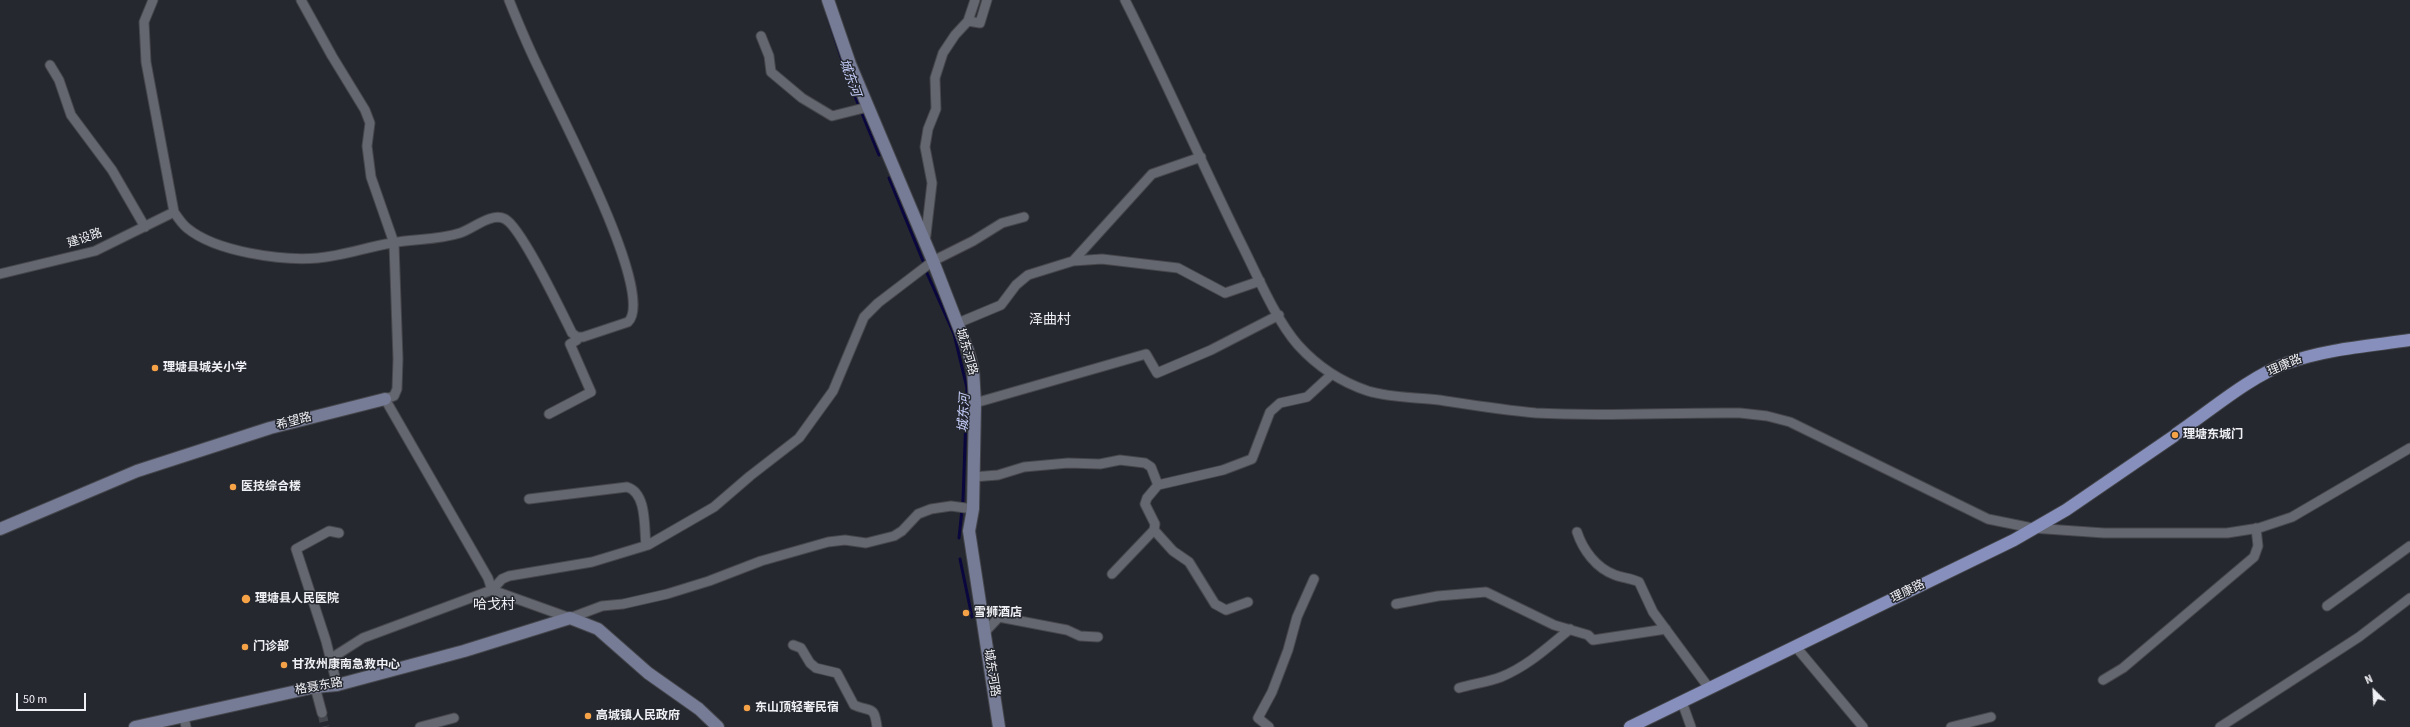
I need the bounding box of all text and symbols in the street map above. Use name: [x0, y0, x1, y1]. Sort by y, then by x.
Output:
water label: 城东河: [835, 57, 863, 99]
street label: 建设路: [66, 226, 104, 252]
district label: 泽曲村: [1029, 313, 1071, 329]
street label: 城东河路: [952, 327, 980, 377]
street label: 理康路: [2266, 352, 2304, 380]
place label: 理塘县城关小学: [163, 361, 247, 375]
marker: 理塘县城关小学: [150, 363, 160, 373]
water label: 城东河: [956, 393, 974, 433]
street label: 希望路: [275, 410, 313, 434]
place label: 理塘东城门: [2183, 428, 2243, 442]
marker: 理塘东城门: [2170, 430, 2180, 440]
place label: 医技综合楼: [241, 480, 301, 494]
marker: 医技综合楼: [228, 482, 238, 492]
street label: 理康路: [1889, 578, 1927, 606]
place label: 理塘县人民医院: [255, 592, 339, 606]
marker: 理塘县人民医院: [240, 593, 252, 605]
district label: 哈戈村: [473, 598, 515, 614]
place label: 雪狮酒店: [974, 606, 1022, 620]
marker: 雪狮酒店: [961, 608, 971, 618]
place label: 门诊部: [253, 640, 289, 654]
marker: 门诊部: [240, 642, 250, 652]
street label: 城东河路: [980, 648, 1002, 698]
place label: 甘孜州康南急救中心: [292, 658, 400, 672]
marker: 甘孜州康南急救中心: [279, 660, 289, 670]
north arrow: [2354, 671, 2394, 711]
text: N: [2363, 671, 2375, 688]
street label: 格聂东路: [294, 676, 344, 698]
scale bar: [18, 685, 88, 711]
text: 50 m: [23, 691, 47, 708]
place label: 东山顶轻奢民宿: [755, 701, 839, 715]
marker: 东山顶轻奢民宿: [742, 703, 752, 713]
place label: 高城镇人民政府: [596, 709, 680, 723]
marker: 高城镇人民政府: [583, 711, 593, 721]

